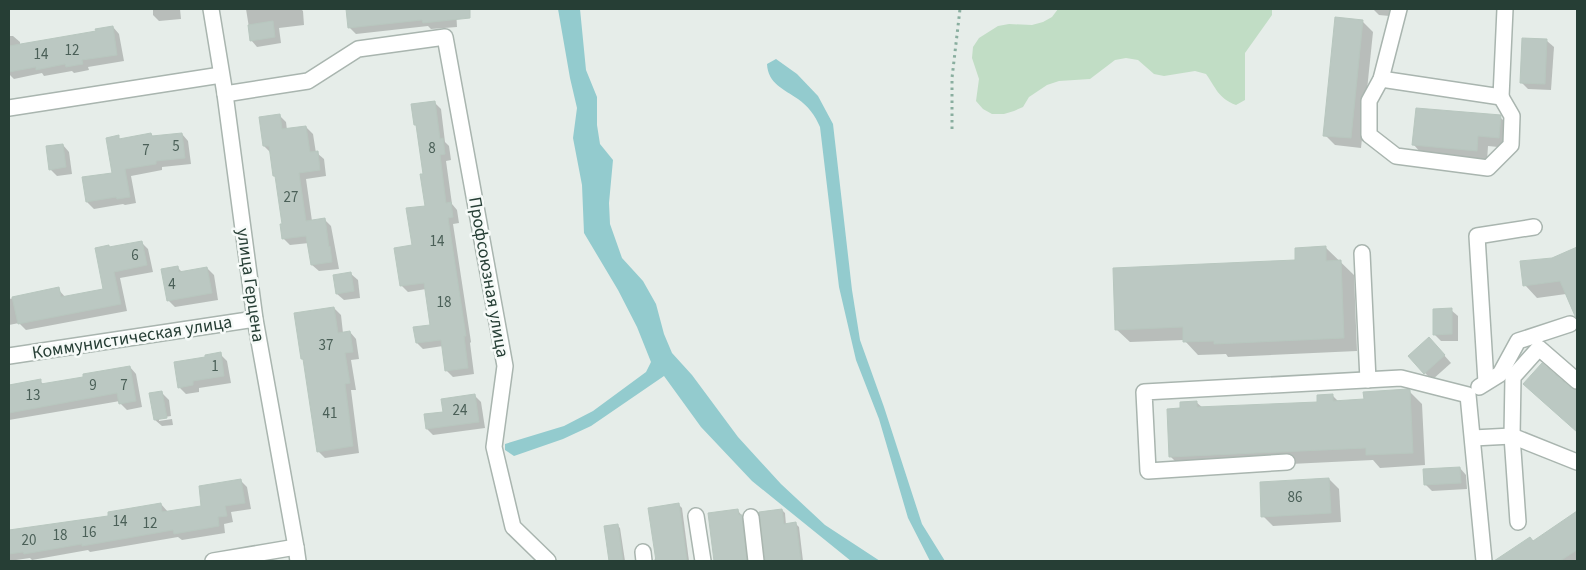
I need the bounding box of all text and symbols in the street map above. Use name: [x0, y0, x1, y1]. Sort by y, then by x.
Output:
house number: 12: [65, 40, 79, 61]
house number: 14: [34, 44, 49, 65]
house number: 5: [172, 136, 180, 157]
house number: 8: [428, 138, 436, 159]
house number: 7: [142, 140, 150, 161]
house number: 27: [284, 187, 298, 208]
street label: Профсоюзная улица: [462, 195, 515, 359]
street label: улица Герцена: [230, 226, 271, 344]
house number: 14: [430, 231, 445, 252]
house number: 6: [131, 245, 139, 266]
house number: 4: [168, 274, 176, 295]
house number: 18: [437, 292, 451, 313]
street label: Коммунистическая улица: [30, 309, 234, 366]
house number: 37: [319, 335, 333, 356]
house number: 1: [211, 356, 219, 377]
house number: 9: [89, 375, 97, 396]
house number: 7: [120, 375, 128, 396]
house number: 13: [26, 385, 40, 406]
house number: 24: [453, 400, 468, 421]
house number: 41: [323, 403, 337, 424]
house number: 86: [1288, 487, 1302, 508]
house number: 14: [113, 511, 128, 532]
house number: 12: [143, 513, 157, 534]
house number: 16: [82, 522, 96, 543]
house number: 18: [53, 525, 67, 546]
house number: 20: [22, 530, 36, 551]

